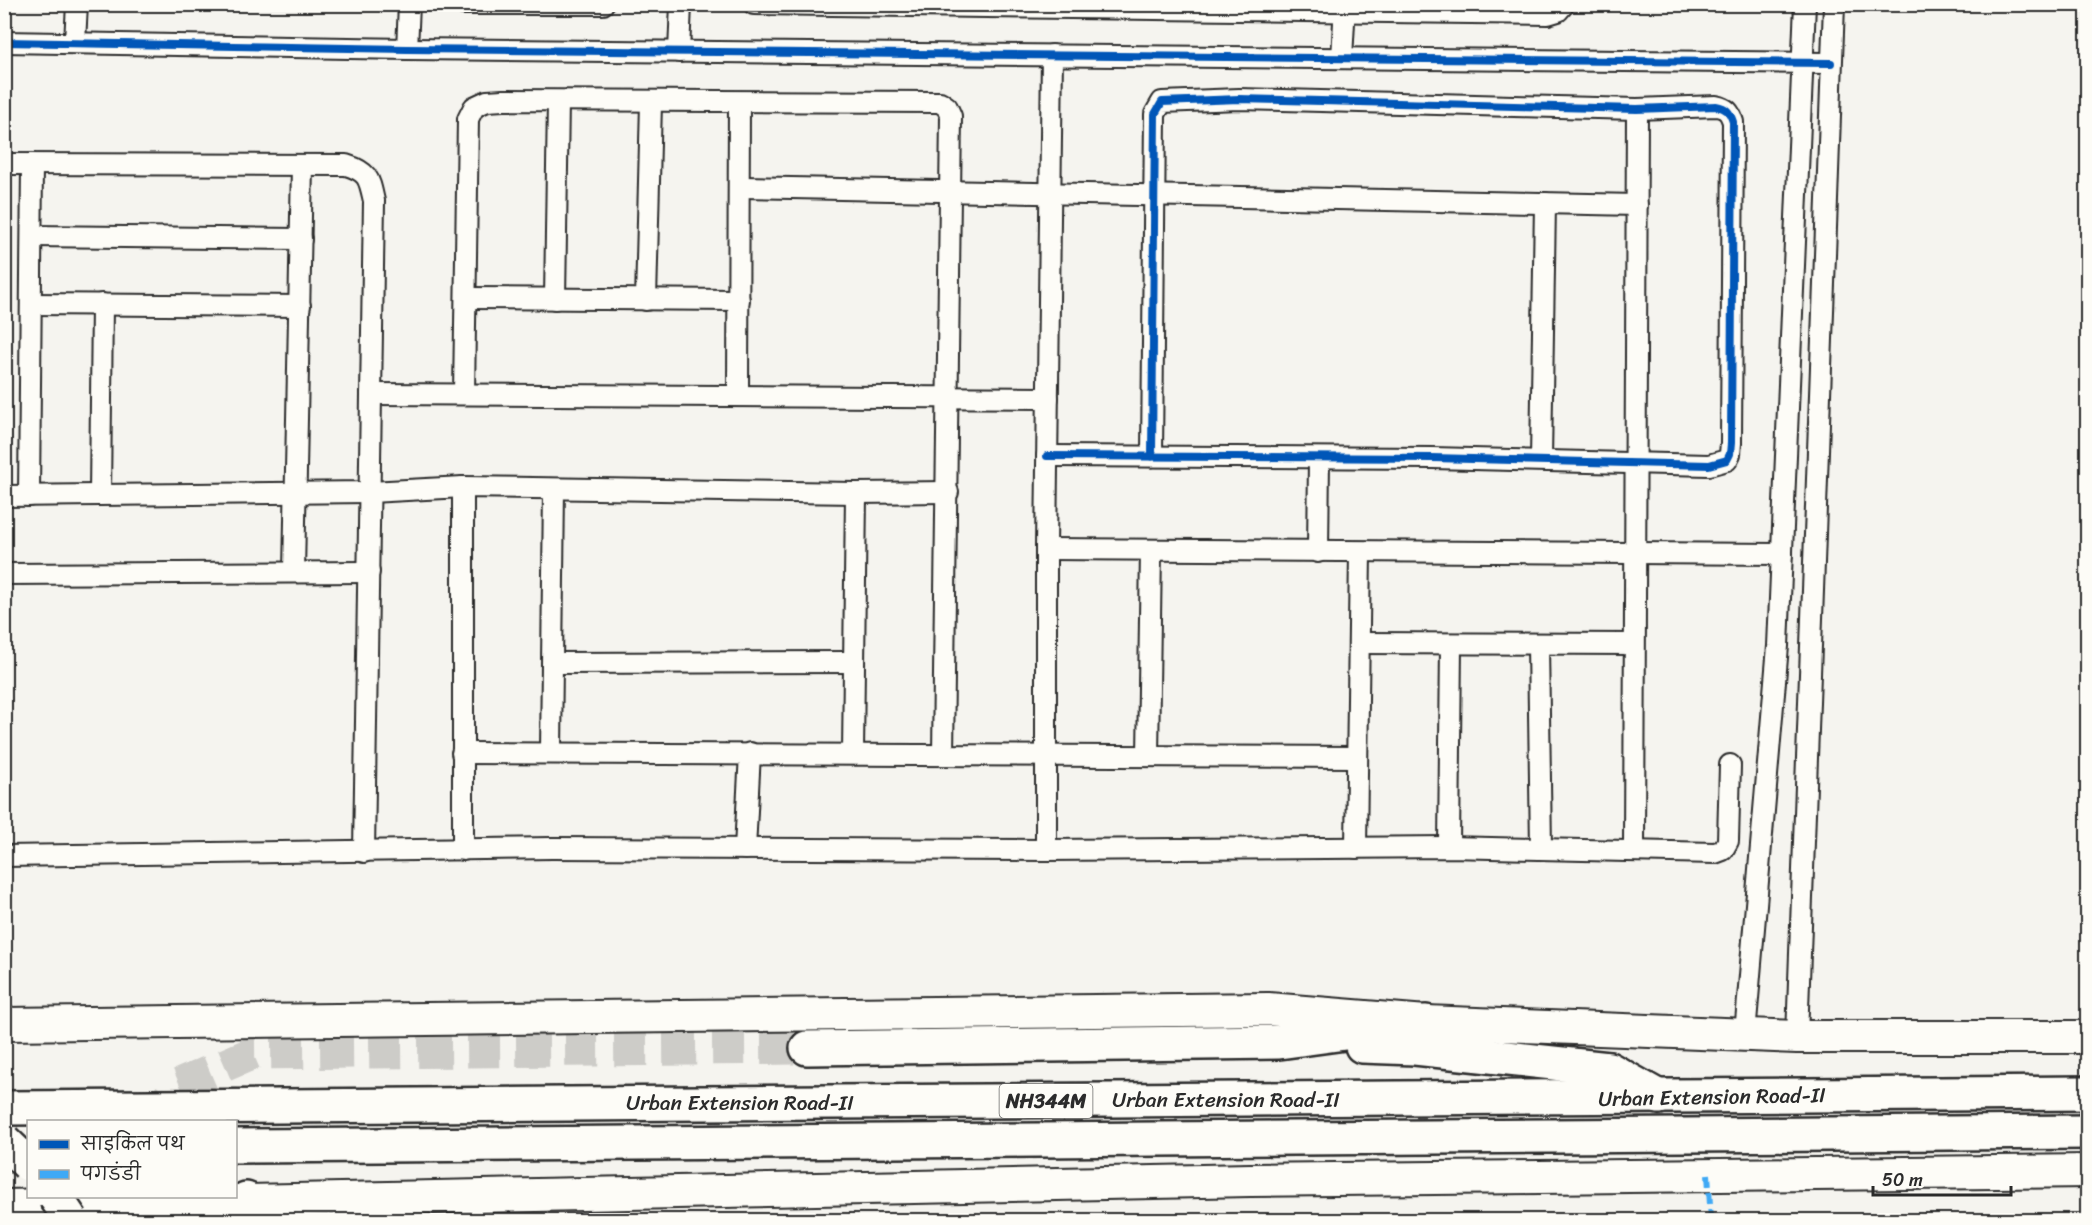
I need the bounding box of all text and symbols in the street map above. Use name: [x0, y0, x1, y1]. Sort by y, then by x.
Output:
street label: Urban Extension Road-II: [1598, 1076, 1827, 1118]
street label: Urban Extension Road-II: [1112, 1081, 1340, 1119]
street label: Urban Extension Road-II: [626, 1084, 854, 1122]
road number: NH344M: [1000, 1084, 1092, 1118]
legend: [27, 1120, 237, 1198]
text: साइकिल पथ: [80, 1128, 186, 1160]
text: पगडंडी: [80, 1158, 141, 1190]
scale bar: [1873, 1159, 2011, 1197]
text: 50 m: [1882, 1164, 1923, 1196]

